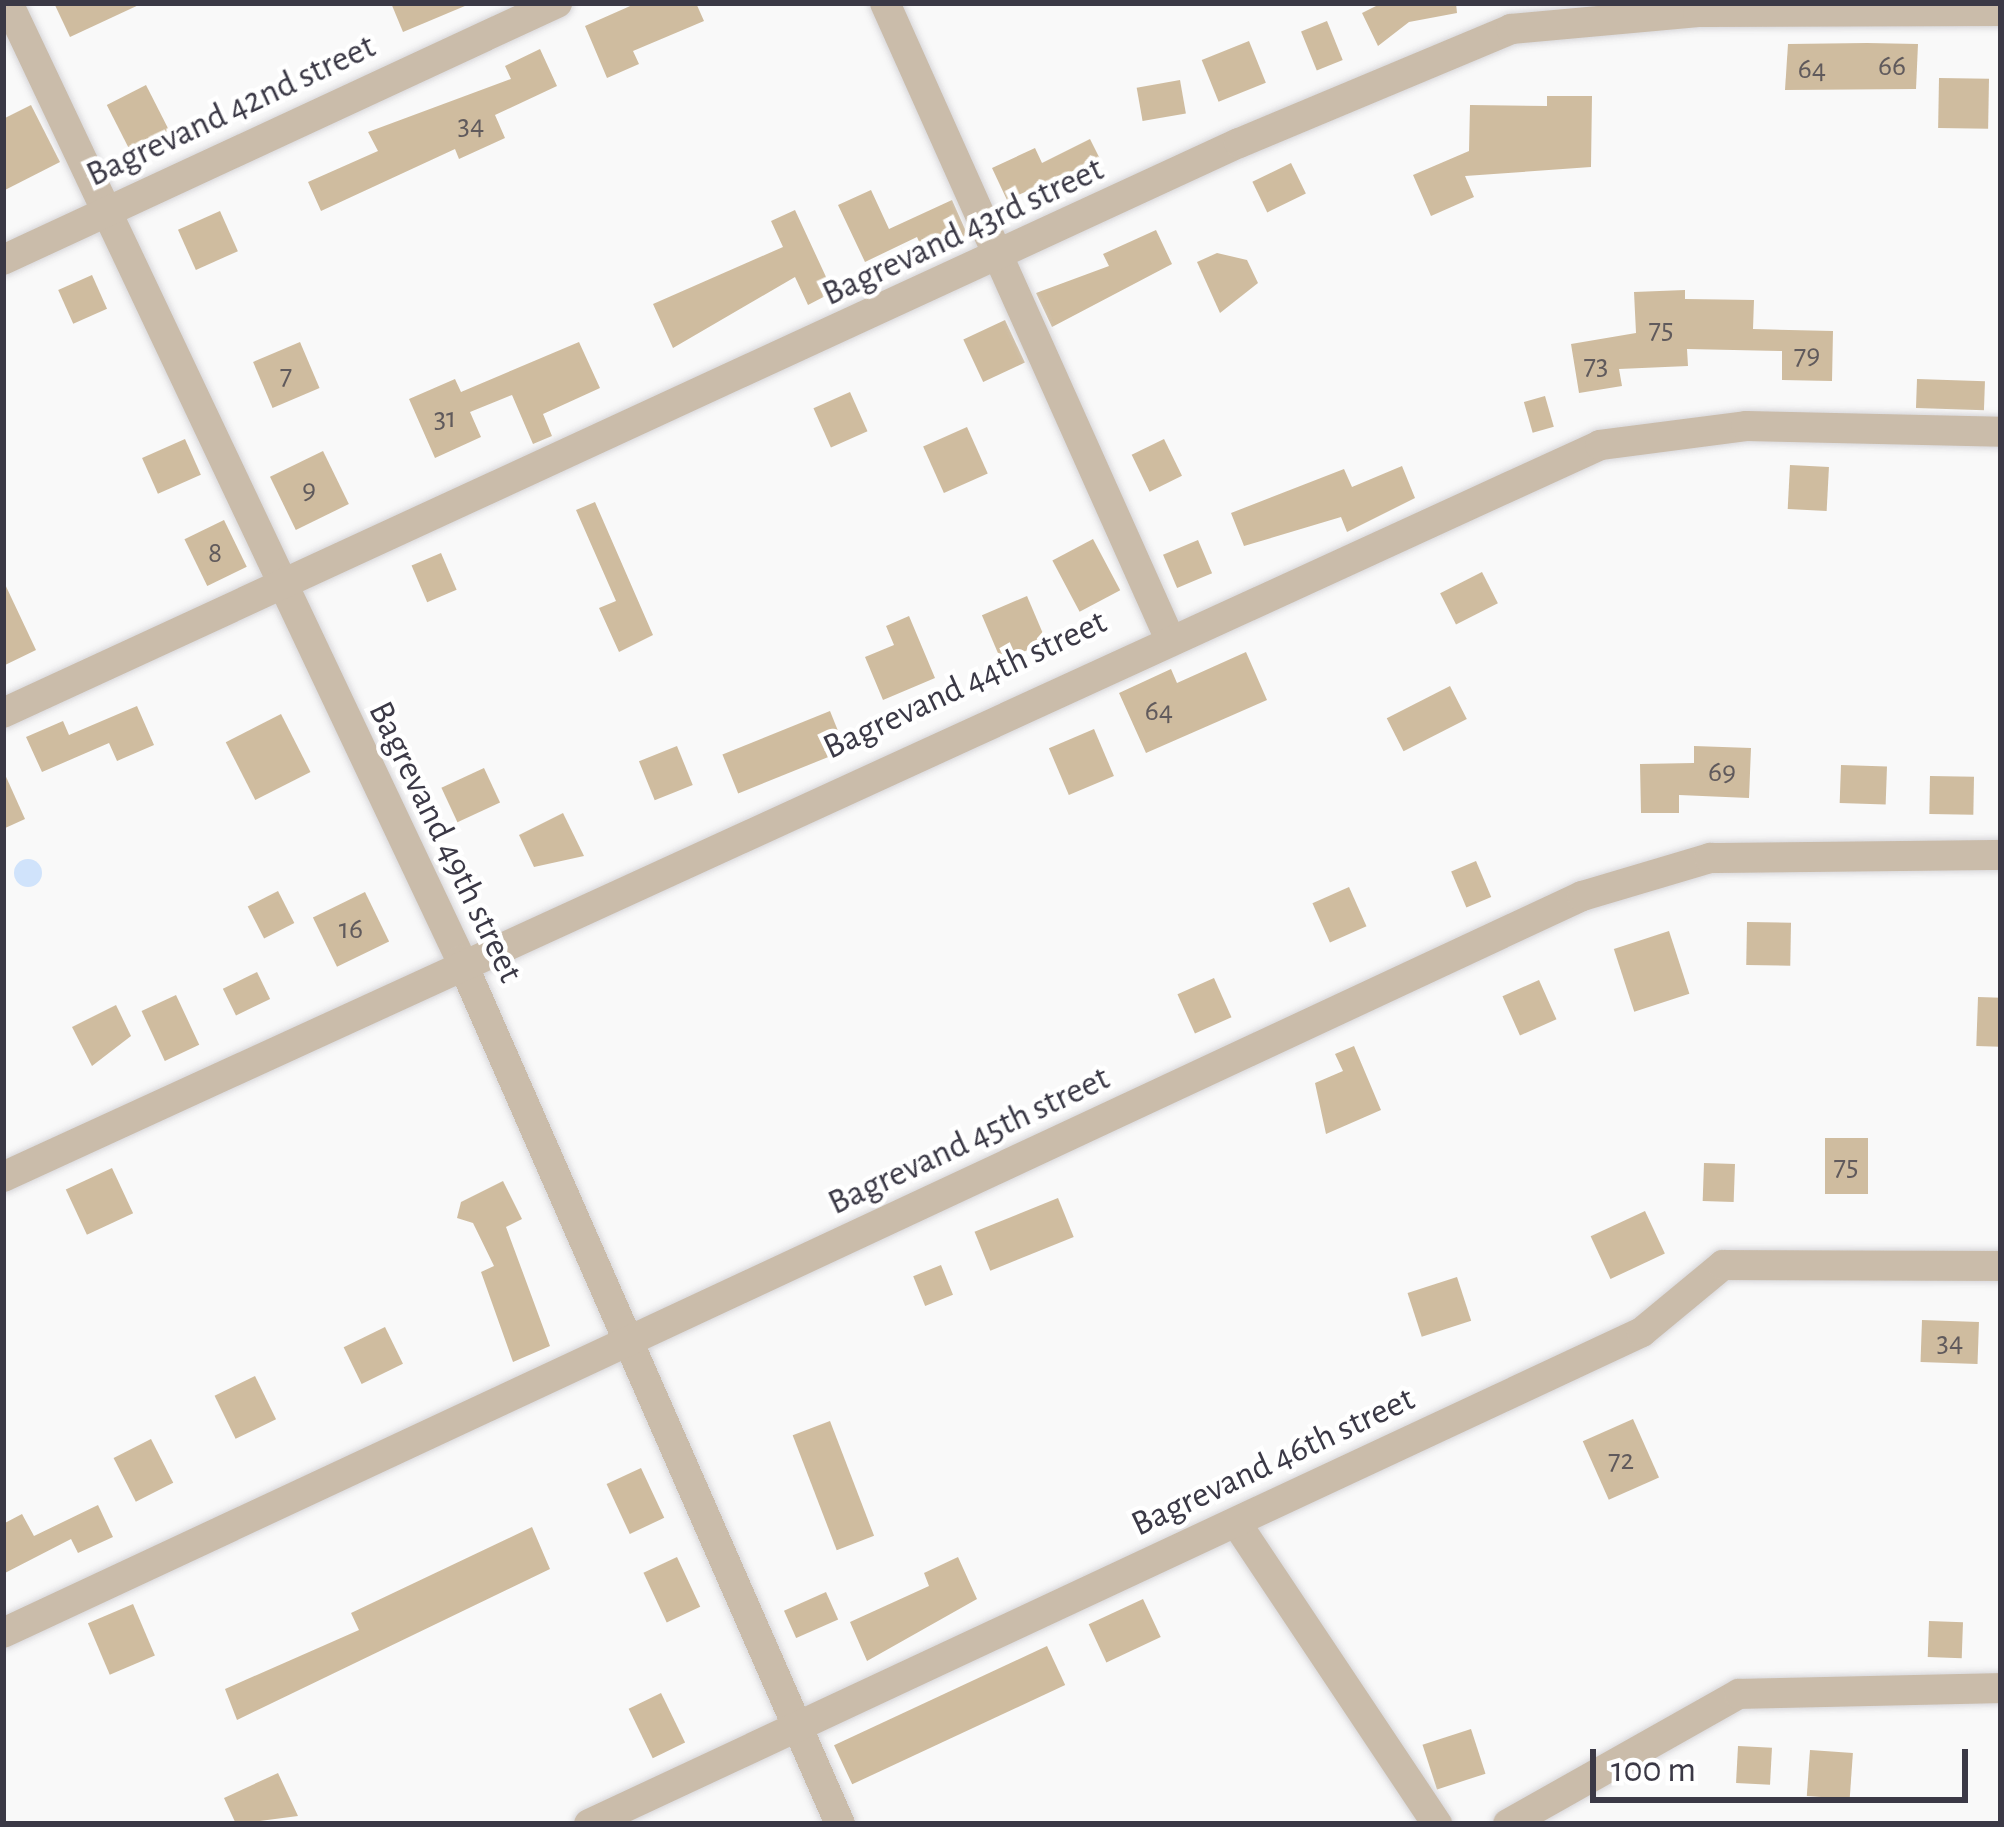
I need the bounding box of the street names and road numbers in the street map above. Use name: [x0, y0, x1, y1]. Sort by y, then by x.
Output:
street label: Bagrevand 42nd street: [80, 25, 382, 197]
street label: Bagrevand 43rd street: [816, 148, 1110, 316]
street label: Bagrevand 44th street: [816, 600, 1114, 770]
street label: Bagrevand 49th street: [358, 694, 532, 990]
street label: Bagrevand 45th street: [822, 1057, 1116, 1225]
street label: Bagrevand 46th street: [1125, 1378, 1421, 1546]

